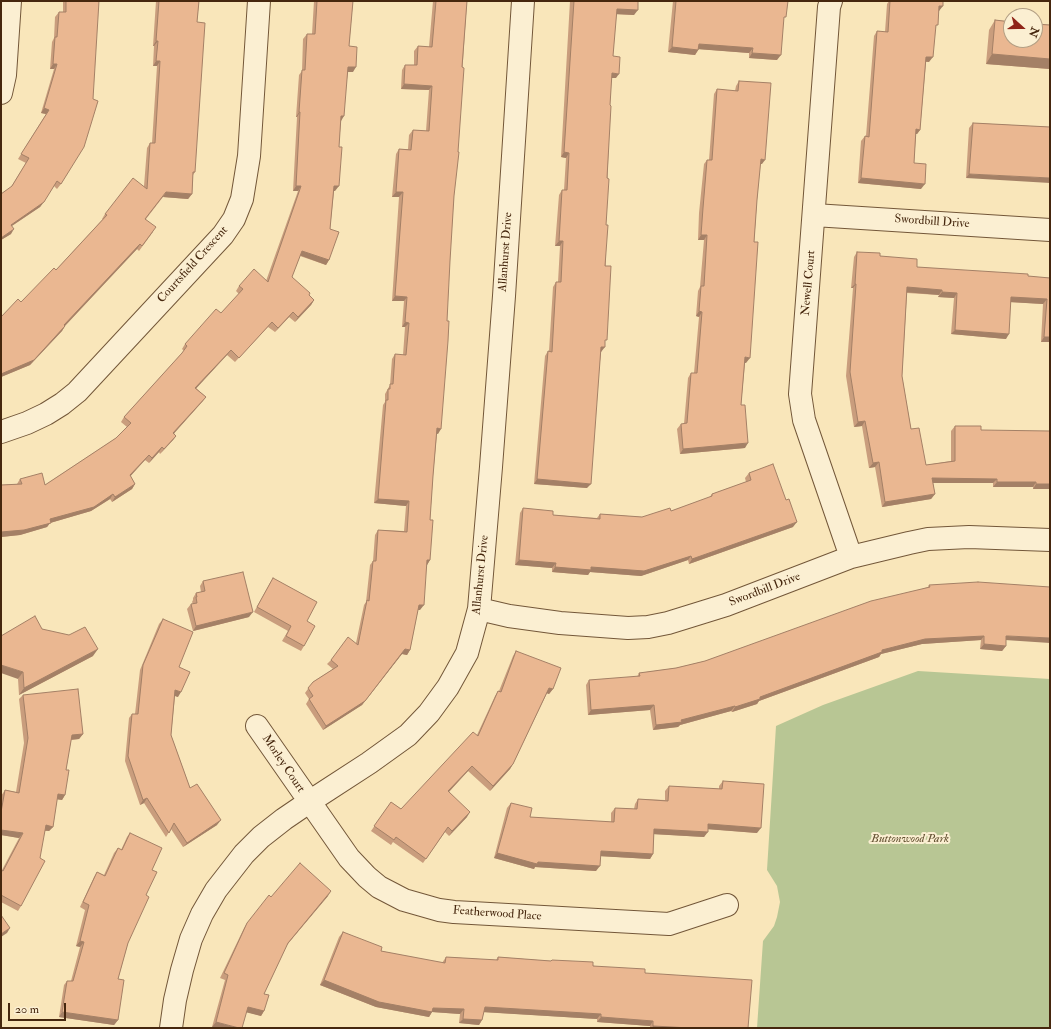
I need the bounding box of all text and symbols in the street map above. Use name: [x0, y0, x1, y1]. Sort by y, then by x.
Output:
north arrow: [1003, 8, 1043, 48]
text: N: [1026, 25, 1042, 39]
street label: Allanhurst Drive: [496, 212, 516, 292]
street label: Swordbill Drive: [894, 212, 970, 232]
street label: Courtsfield Crescent: [155, 224, 231, 306]
street label: Newell Court: [799, 250, 819, 316]
street label: Allanhurst Drive: [470, 535, 492, 615]
street label: Swordbill Drive: [727, 570, 803, 610]
street label: Morley Court: [258, 732, 308, 796]
park label: Buttonwood Park: [871, 832, 949, 846]
street label: Featherwood Place: [452, 904, 542, 924]
scale bar: [10, 995, 68, 1021]
text: 20 m: [15, 1002, 39, 1017]

